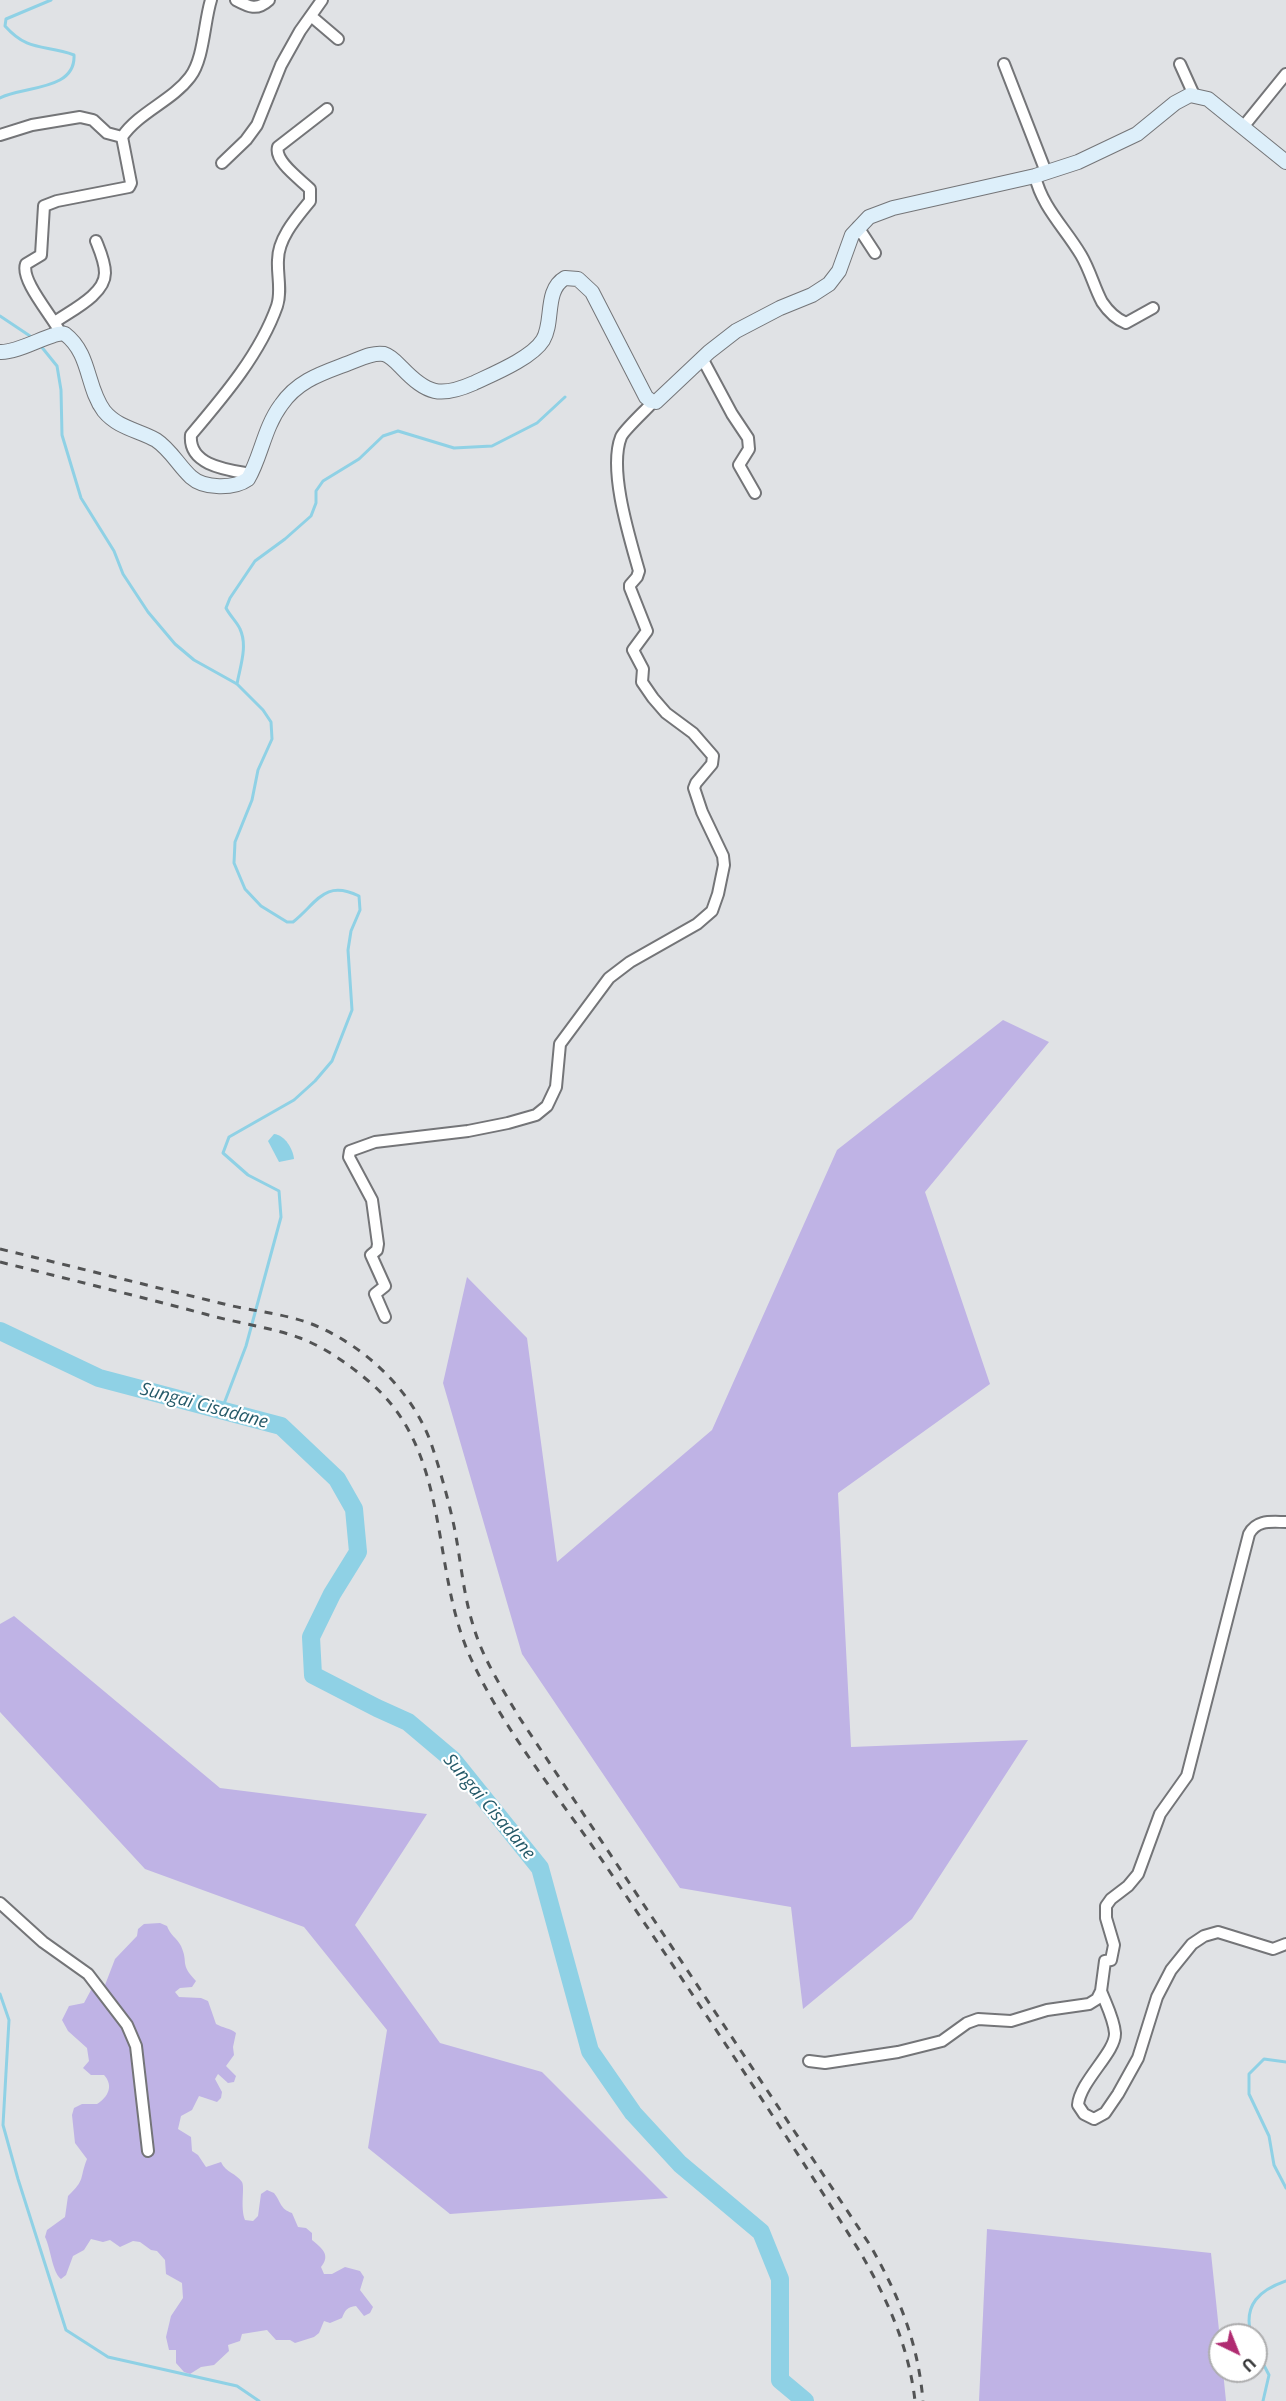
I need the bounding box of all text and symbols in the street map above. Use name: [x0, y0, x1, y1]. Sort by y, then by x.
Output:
water label: Sungai Cisadane: [138, 1379, 270, 1433]
water label: Sungai Cisadane: [438, 1750, 540, 1864]
north arrow: [1208, 2323, 1268, 2383]
text: U: [1237, 2353, 1261, 2377]

